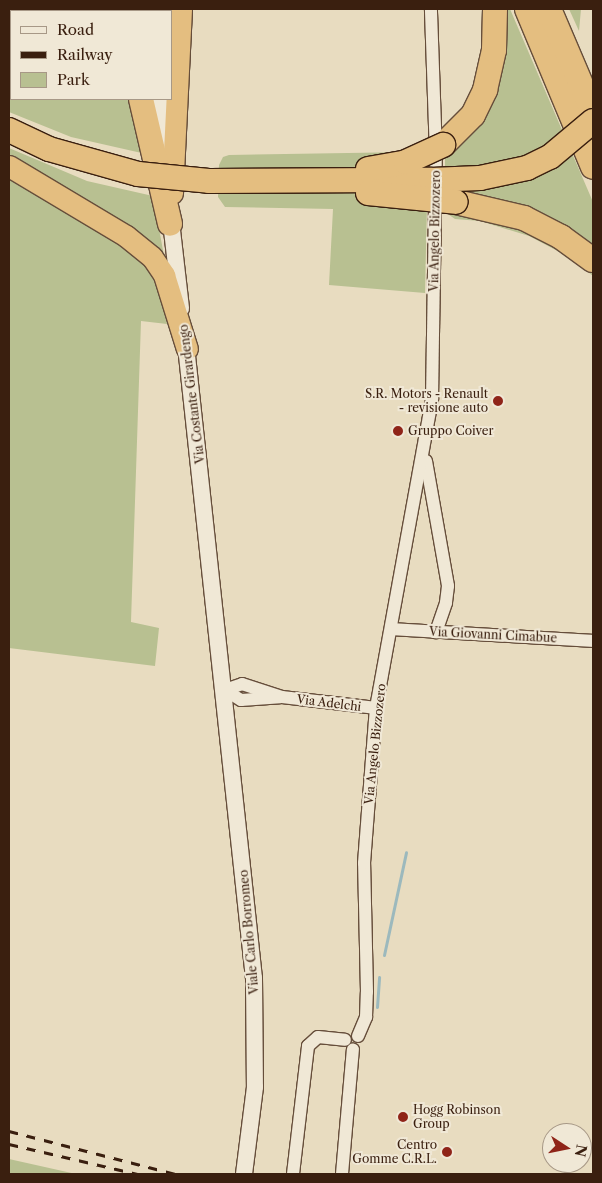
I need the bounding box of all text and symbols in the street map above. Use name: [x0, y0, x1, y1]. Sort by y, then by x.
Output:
legend: [10, 10, 172, 100]
text: Road: [57, 20, 94, 39]
text: Railway: [57, 45, 113, 64]
text: Park: [57, 70, 90, 89]
street label: Via Angelo Bizzozero: [427, 170, 443, 292]
street label: Via Costante Girardengo: [176, 323, 208, 465]
place label: S.R. Motors - Renault - revisione auto: [365, 387, 488, 415]
marker: S.R. Motors - Renault - revisione auto: [492, 395, 504, 407]
place label: Gruppo Coiver: [408, 424, 494, 438]
marker: Gruppo Coiver: [392, 425, 404, 437]
street label: Via Giovanni Cimabue: [429, 624, 557, 646]
street label: Via Angelo Bizzozero: [361, 682, 389, 806]
street label: Via Adelchi: [296, 692, 362, 714]
street label: Viale Carlo Borromeo: [236, 869, 262, 995]
place label: Hogg Robinson Group: [413, 1103, 501, 1131]
marker: Hogg Robinson Group: [397, 1111, 409, 1123]
north arrow: [542, 1123, 592, 1173]
place label: Centro Gomme C.R.L.: [352, 1138, 437, 1166]
text: N: [571, 1143, 591, 1158]
marker: Centro Gomme C.R.L.: [441, 1146, 453, 1158]

